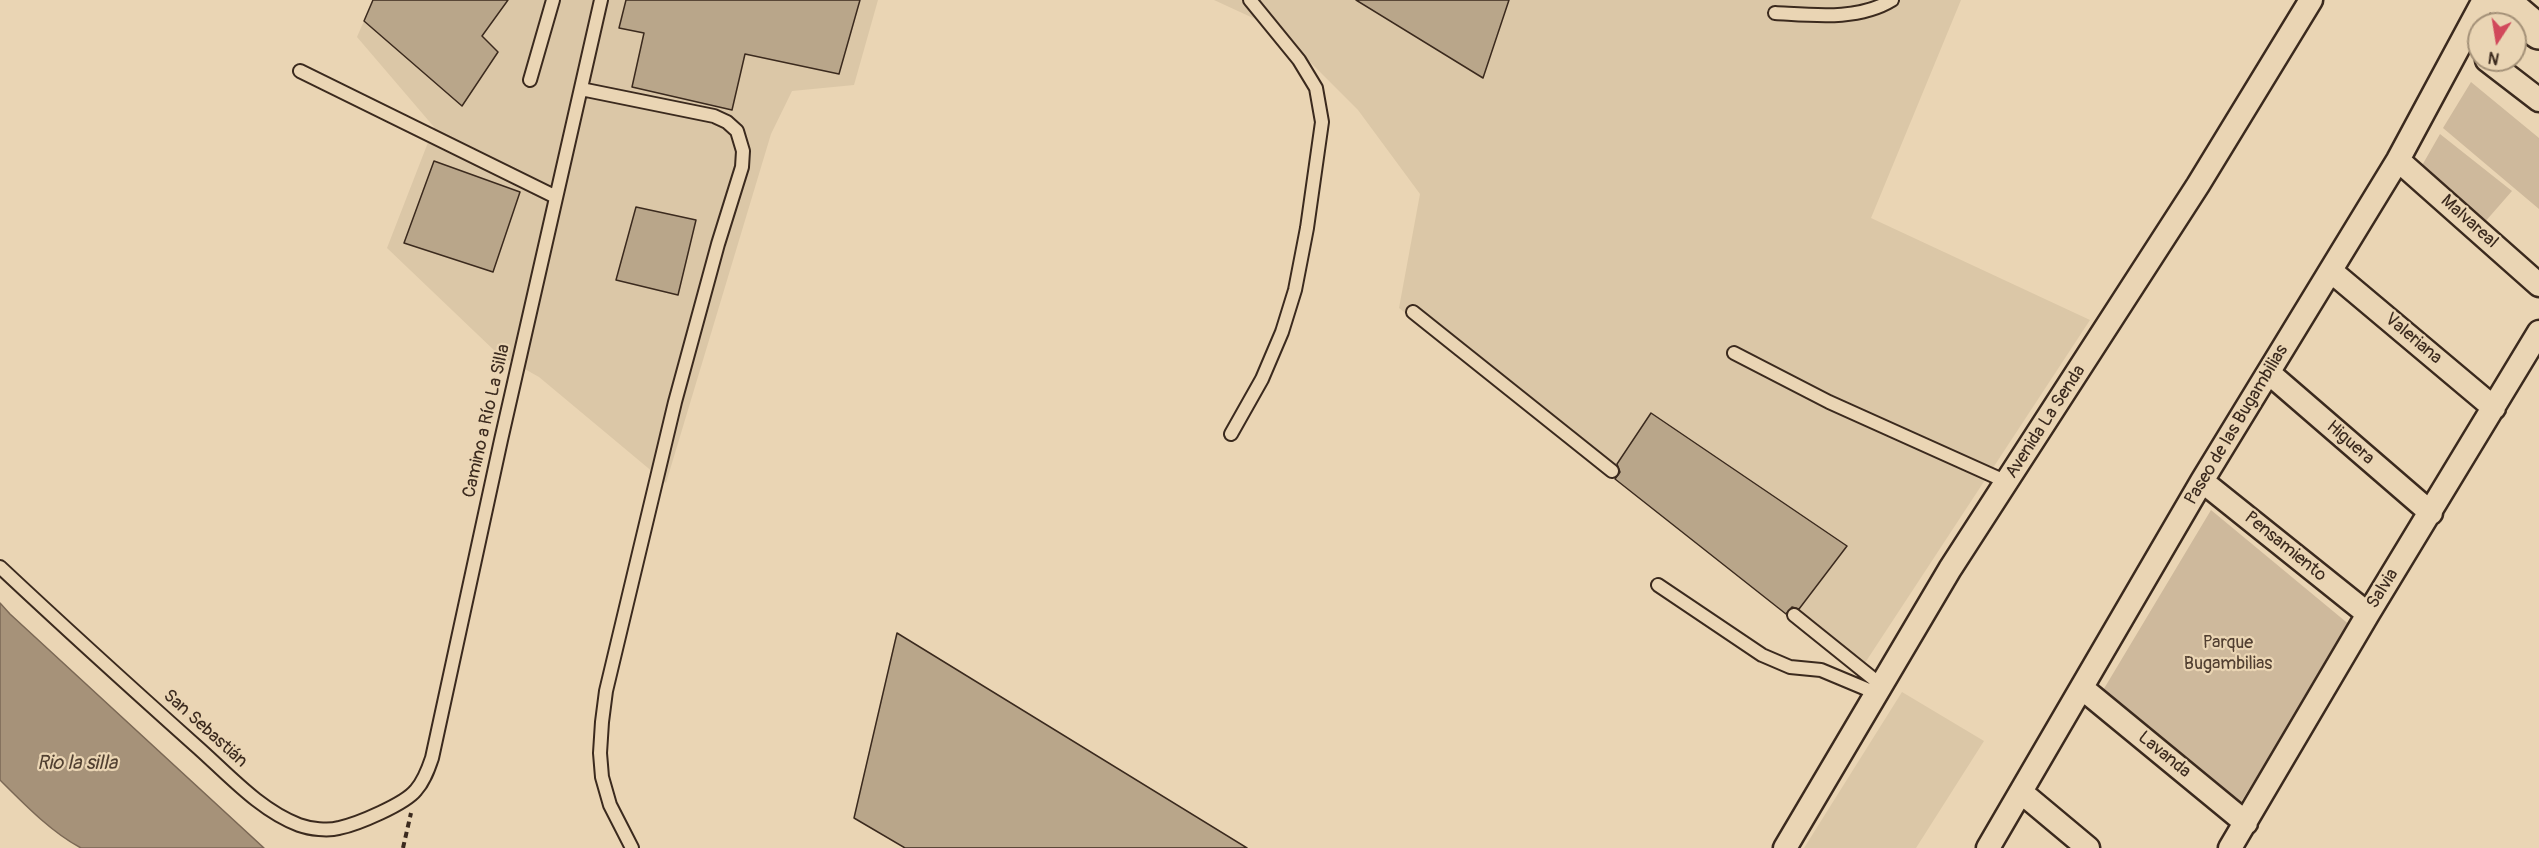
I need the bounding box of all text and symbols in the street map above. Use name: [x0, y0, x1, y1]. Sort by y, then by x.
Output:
north arrow: [2467, 12, 2527, 72]
text: N: [2486, 47, 2501, 69]
street label: Malvareal: [2436, 191, 2502, 253]
street label: Valeriana: [2380, 309, 2446, 369]
street label: Paseo de las Bugambilias: [2181, 341, 2293, 509]
street label: Camino a Río La Silla: [459, 342, 515, 500]
street label: Avenida La Senda: [2001, 361, 2091, 483]
street label: Higuera: [2322, 416, 2378, 470]
street label: Pensamiento: [2240, 507, 2330, 587]
street label: Salvia: [2362, 565, 2404, 613]
park label: Parque Bugambilias: [2184, 632, 2272, 674]
street label: San Sebastián: [158, 685, 252, 773]
street label: Lavanda: [2133, 727, 2195, 783]
water label: Rio la silla: [37, 752, 117, 776]

